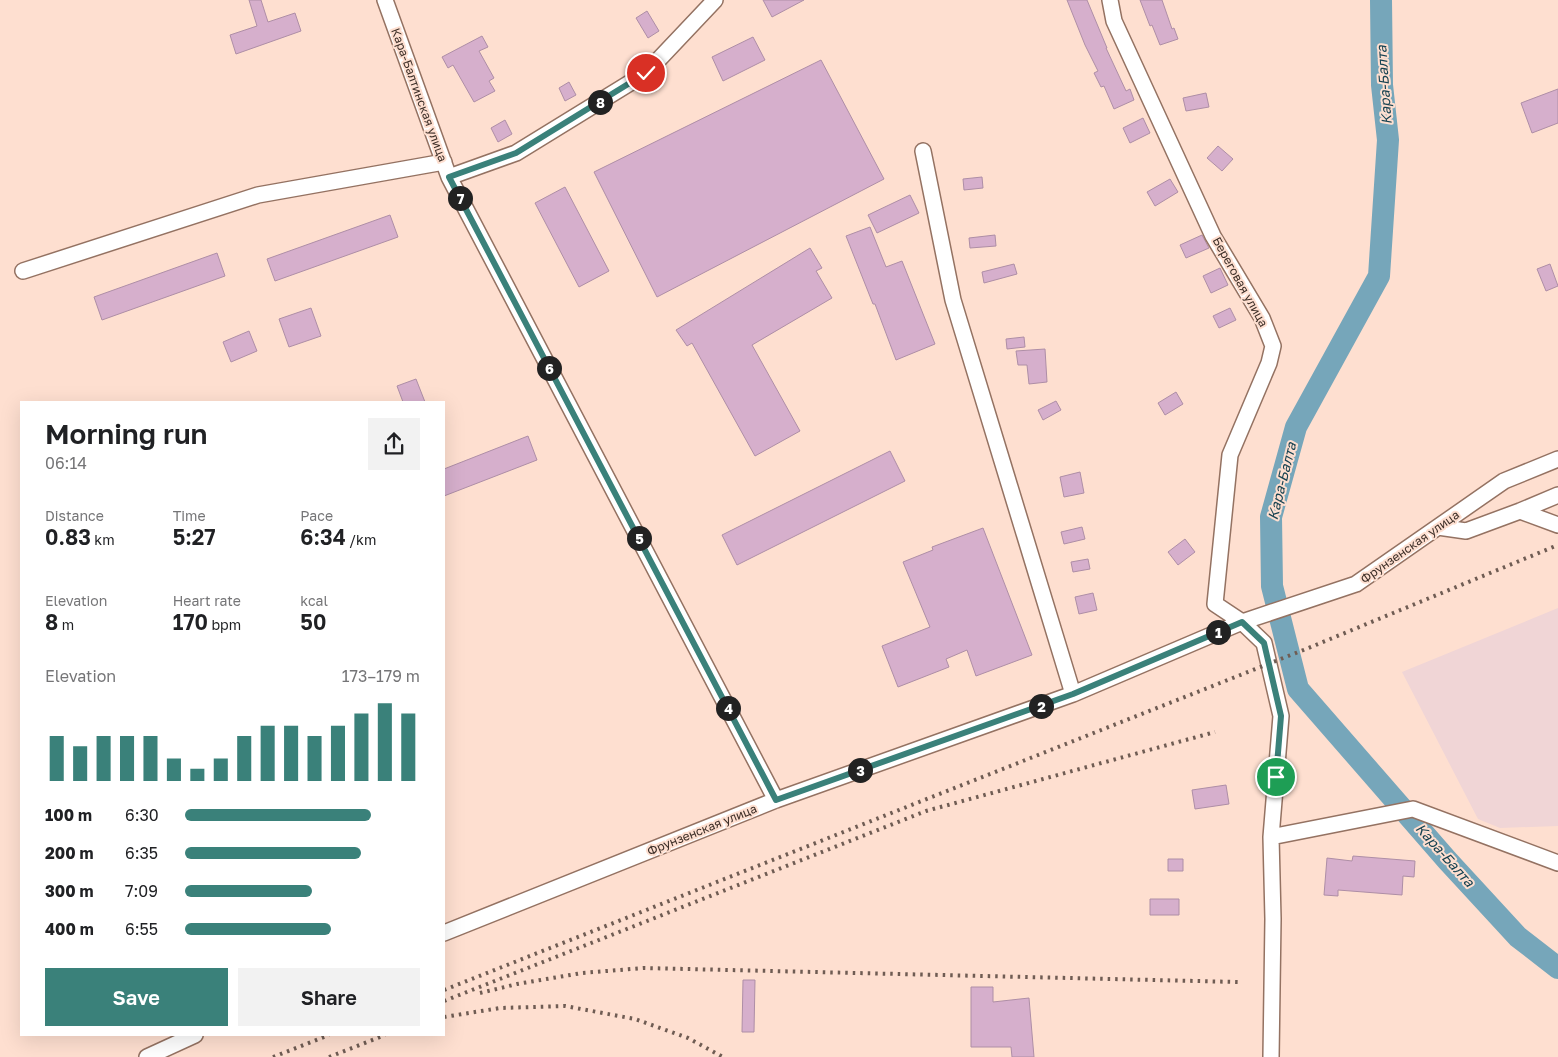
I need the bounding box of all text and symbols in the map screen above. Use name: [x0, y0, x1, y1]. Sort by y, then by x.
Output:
street label: Кара-Балтинская улица: [388, 26, 451, 164]
water label: Кара-Балта: [1372, 44, 1395, 125]
pin: [625, 52, 667, 94]
icon: check: [632, 59, 660, 87]
pin: 8: [588, 90, 612, 114]
text: 8: [596, 94, 605, 111]
pin: 7: [448, 186, 472, 210]
text: 7: [457, 190, 464, 207]
street label: Береговая улица: [1210, 234, 1271, 329]
pin: 6: [536, 356, 562, 380]
text: 6: [545, 360, 554, 377]
text: Morning run: [45, 417, 208, 450]
button: share: [368, 418, 420, 470]
water label: Кара-Балта: [1264, 439, 1300, 521]
text: 06:14: [45, 453, 87, 473]
text: Distance: [45, 507, 104, 524]
text: Time: [173, 507, 206, 524]
text: Pace: [300, 507, 333, 524]
street label: Фрунзенская улица: [1357, 507, 1462, 586]
text: 0.83: [45, 524, 91, 550]
text: 5:27: [173, 524, 216, 550]
text: 6:34: [300, 524, 346, 550]
pin: 5: [626, 526, 652, 550]
text: 5: [635, 530, 644, 547]
text: km: [91, 531, 115, 548]
text: /km: [346, 531, 376, 548]
text: Elevation: [45, 592, 107, 609]
text: Heart rate: [173, 592, 241, 609]
text: kcal: [300, 592, 328, 609]
text: 8: [45, 609, 58, 635]
text: 170: [173, 609, 208, 635]
text: 50: [300, 609, 326, 635]
text: m: [58, 616, 74, 633]
text: bpm: [208, 616, 241, 633]
pin: 1: [1206, 620, 1230, 644]
text: 1: [1215, 624, 1222, 641]
text: Elevation: [45, 666, 116, 686]
text: 173–179 m: [342, 666, 420, 686]
pin: 2: [1028, 694, 1054, 718]
pin: 4: [716, 696, 740, 720]
text: 2: [1037, 698, 1046, 715]
text: 4: [724, 700, 733, 717]
pin: [1255, 756, 1297, 798]
pin: 3: [848, 758, 872, 782]
text: 3: [856, 762, 865, 779]
icon: arrive: [1262, 763, 1290, 791]
street label: Фрунзенская улица: [645, 801, 759, 858]
text: 100 m: [45, 805, 92, 825]
text: 6:30: [125, 805, 159, 825]
water label: Кара-Балта: [1413, 820, 1479, 891]
text: 200 m: [45, 843, 94, 863]
text: 6:35: [125, 843, 158, 863]
text: 300 m: [45, 881, 94, 901]
text: 7:09: [125, 881, 158, 901]
text: 400 m: [45, 919, 94, 939]
text: 6:55: [125, 919, 158, 939]
button: Save: [45, 968, 228, 1026]
button: Share: [238, 968, 420, 1026]

